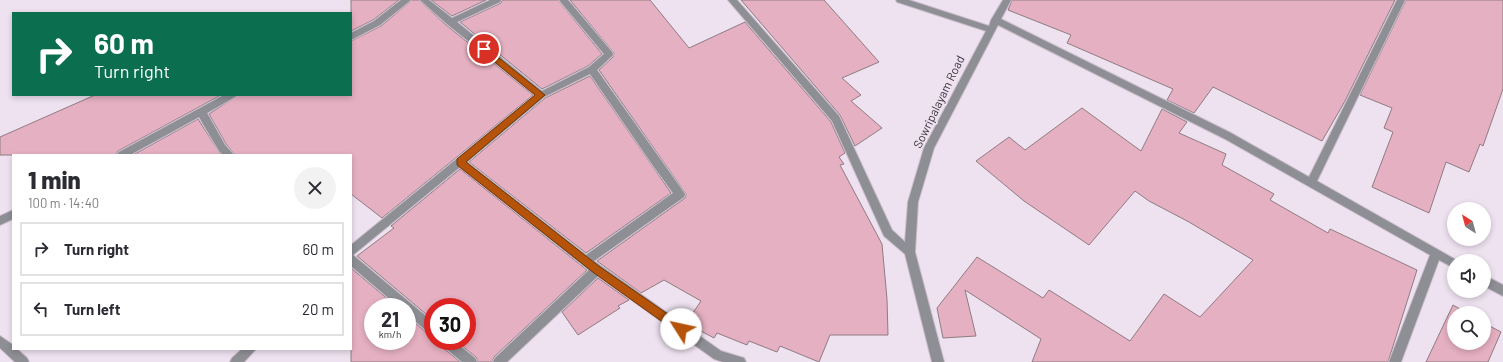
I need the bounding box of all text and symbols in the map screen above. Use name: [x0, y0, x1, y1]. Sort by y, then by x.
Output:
text: 60 m: [94, 26, 154, 60]
icon: right: [28, 28, 80, 80]
pin: [467, 32, 501, 66]
icon: arrive: [473, 38, 495, 60]
street label: Sowripalayam Road: [910, 53, 967, 150]
text: Turn right: [94, 60, 170, 82]
text: 1 min: [28, 165, 81, 194]
button: close: [294, 167, 336, 209]
text: 100 m · 14:40: [28, 195, 99, 211]
north arrow: [1447, 202, 1491, 246]
map controls: [1447, 202, 1491, 350]
icon: right: [30, 238, 52, 260]
text: Turn right: [64, 240, 129, 258]
text: 60 m: [302, 240, 334, 258]
button: sound: [1447, 254, 1491, 298]
icon: left: [30, 298, 52, 320]
speed limit sign: 30: [424, 298, 476, 350]
text: Turn left: [64, 300, 120, 318]
text: 20 m: [302, 300, 334, 318]
button: search: [1447, 306, 1491, 350]
text: 21: [381, 307, 399, 331]
position arrow: [660, 308, 702, 350]
text: km/h: [379, 328, 401, 340]

